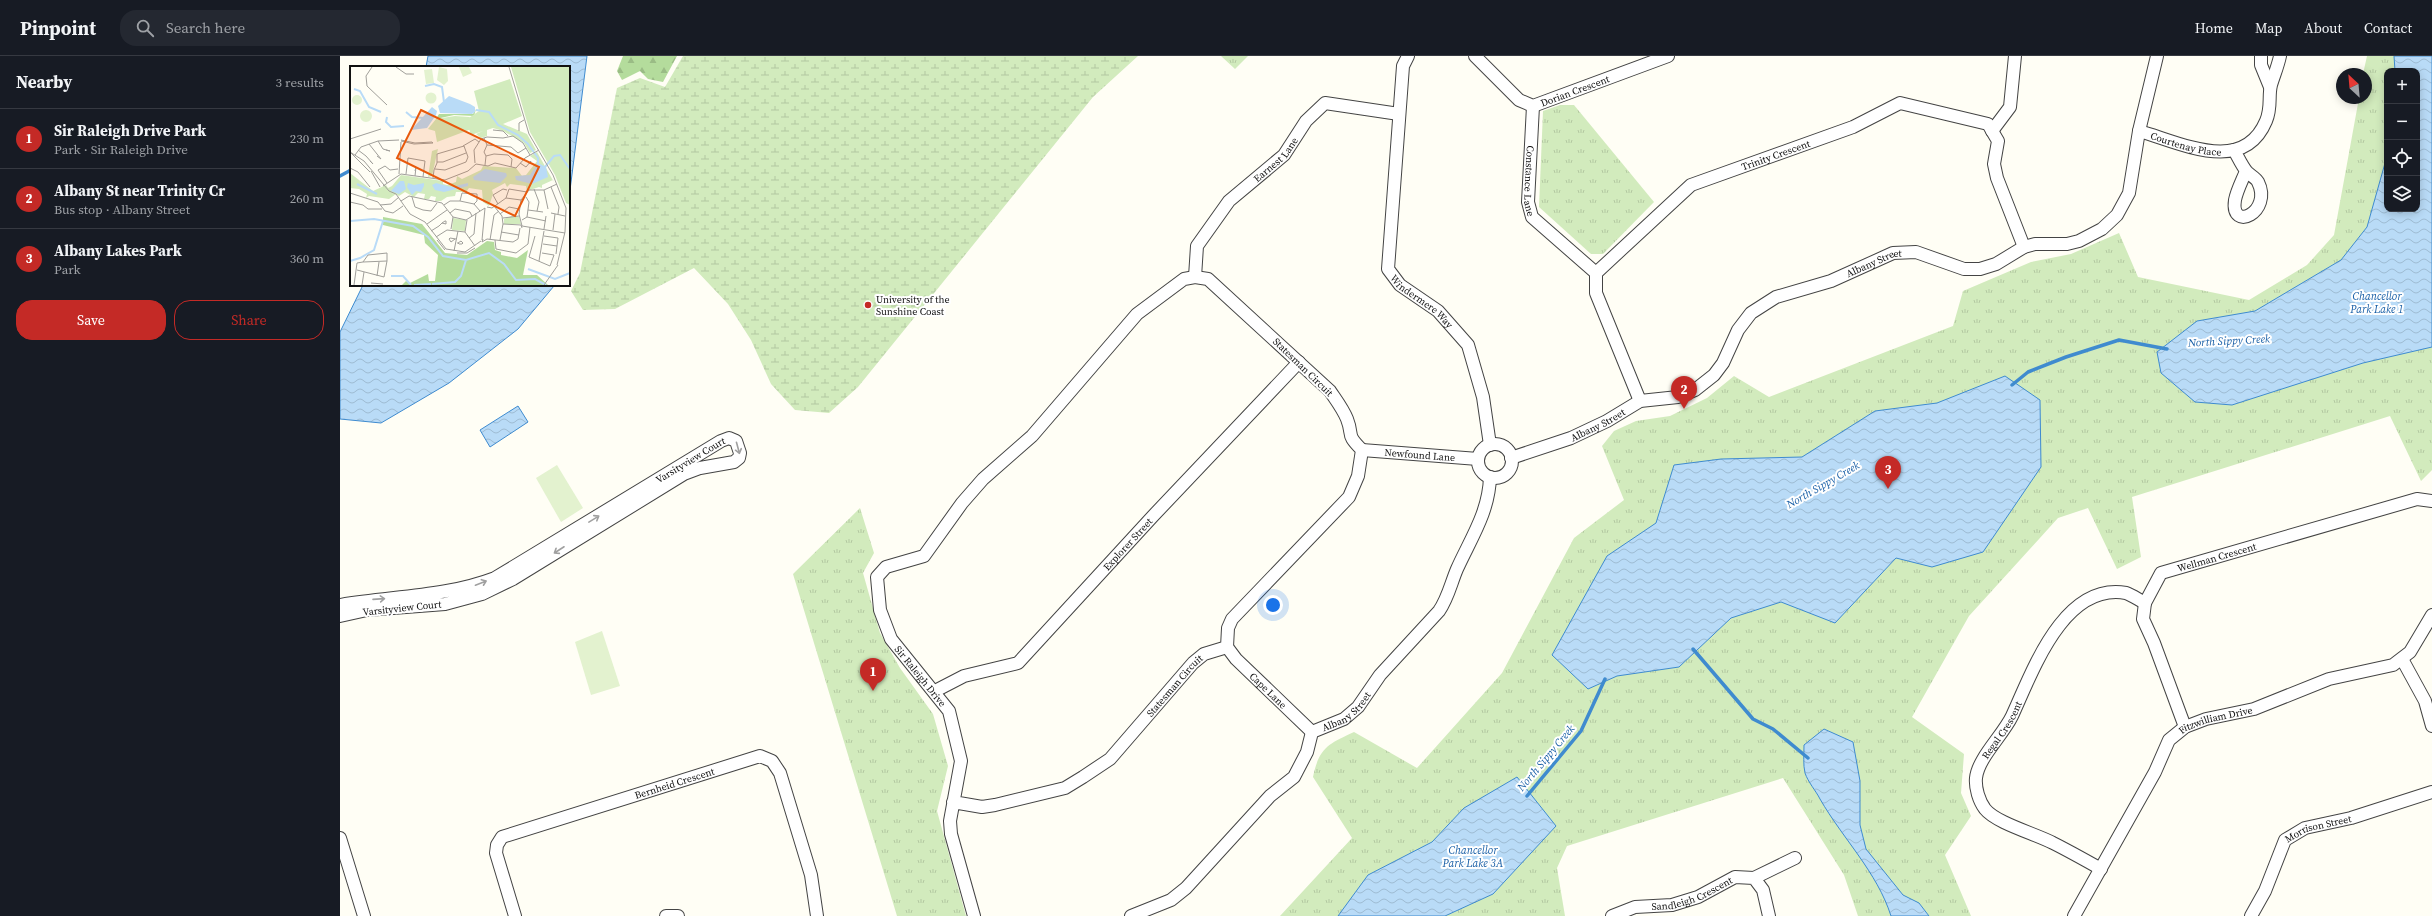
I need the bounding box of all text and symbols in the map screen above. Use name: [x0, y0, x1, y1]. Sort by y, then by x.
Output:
search box: [120, 10, 400, 46]
text: Pinpoint: [20, 15, 96, 41]
icon: search: [134, 17, 156, 39]
text: Search here: [166, 17, 245, 38]
text: Home: [2195, 18, 2233, 38]
text: Map: [2255, 18, 2282, 38]
text: About: [2304, 18, 2342, 38]
text: Contact: [2364, 18, 2412, 38]
inset map: [350, 66, 570, 286]
north arrow: [2336, 68, 2372, 104]
map controls: [2384, 68, 2420, 212]
button: +: [2384, 68, 2420, 104]
text: Nearby: [16, 70, 72, 94]
street label: Dorian Crescent: [1539, 72, 1612, 109]
text: 3 results: [276, 74, 324, 91]
button: −: [2384, 104, 2420, 140]
text: Sir Raleigh Drive Park: [54, 120, 206, 141]
street label: Courtenay Place: [2149, 128, 2222, 158]
text: 1: [25, 130, 33, 147]
text: 230 m: [290, 130, 324, 147]
street label: Earnest Lane: [1250, 134, 1300, 185]
street label: Trinity Crescent: [1740, 136, 1812, 173]
button: locate: [2384, 140, 2420, 176]
text: Park · Sir Raleigh Drive: [54, 141, 188, 158]
street label: Constance Lane: [1521, 145, 1538, 218]
button: layers: [2384, 176, 2420, 212]
text: Albany St near Trinity Cr: [54, 180, 225, 201]
text: 2: [25, 190, 33, 207]
text: 260 m: [290, 190, 324, 207]
text: Bus stop · Albany Street: [54, 201, 190, 218]
text: Albany Lakes Park: [54, 240, 182, 261]
street label: Albany Street: [1844, 246, 1903, 280]
text: 3: [25, 250, 33, 267]
text: 360 m: [290, 250, 324, 267]
text: Park: [54, 261, 81, 278]
street label: Windermere Way: [1388, 272, 1457, 331]
water label: Chancellor Park Lake 1: [2349, 289, 2404, 317]
place label: University of the Sunshine Coast: [876, 293, 950, 318]
button: Save: [16, 300, 166, 340]
button: Share: [174, 300, 324, 340]
marker: University of the Sunshine Coast: [863, 300, 873, 310]
water label: North Sippy Creek: [2187, 331, 2271, 351]
street label: Statesman Circuit: [1270, 335, 1336, 400]
pin: 2: [1671, 376, 1697, 409]
street label: Albany Street: [1568, 405, 1628, 444]
street label: Varsityview Court: [653, 433, 727, 486]
one-way arrow: [734, 442, 742, 455]
street label: Newfound Lane: [1384, 445, 1456, 464]
pin: 3: [1875, 456, 1901, 489]
water label: North Sippy Creek: [1783, 458, 1863, 513]
street label: Explorer Street: [1100, 514, 1155, 573]
one-way arrow: [589, 515, 600, 524]
street label: Wellman Crescent: [2176, 539, 2258, 574]
one-way arrow: [554, 546, 565, 555]
one-way arrow: [475, 579, 487, 587]
one-way arrow: [372, 595, 385, 602]
your location: [1263, 595, 1283, 615]
street label: Varsityview Court: [362, 597, 443, 619]
street label: Sir Raleigh Drive: [892, 643, 949, 709]
street label: Statesman Circuit: [1143, 651, 1206, 719]
pin: 1: [860, 658, 886, 691]
street label: Cape Lane: [1247, 669, 1290, 711]
street label: Albany Street: [1320, 688, 1374, 734]
street label: Regal Crescent: [1978, 698, 2025, 761]
street label: Fitzwilliam Drive: [2175, 703, 2253, 737]
water label: North Sippy Creek: [1513, 721, 1579, 795]
street label: Bernheid Crescent: [633, 764, 717, 802]
street label: Morrison Street: [2282, 811, 2353, 845]
water label: Chancellor Park Lake 3A: [1442, 843, 1503, 871]
street label: Sandleigh Crescent: [1651, 873, 1735, 913]

